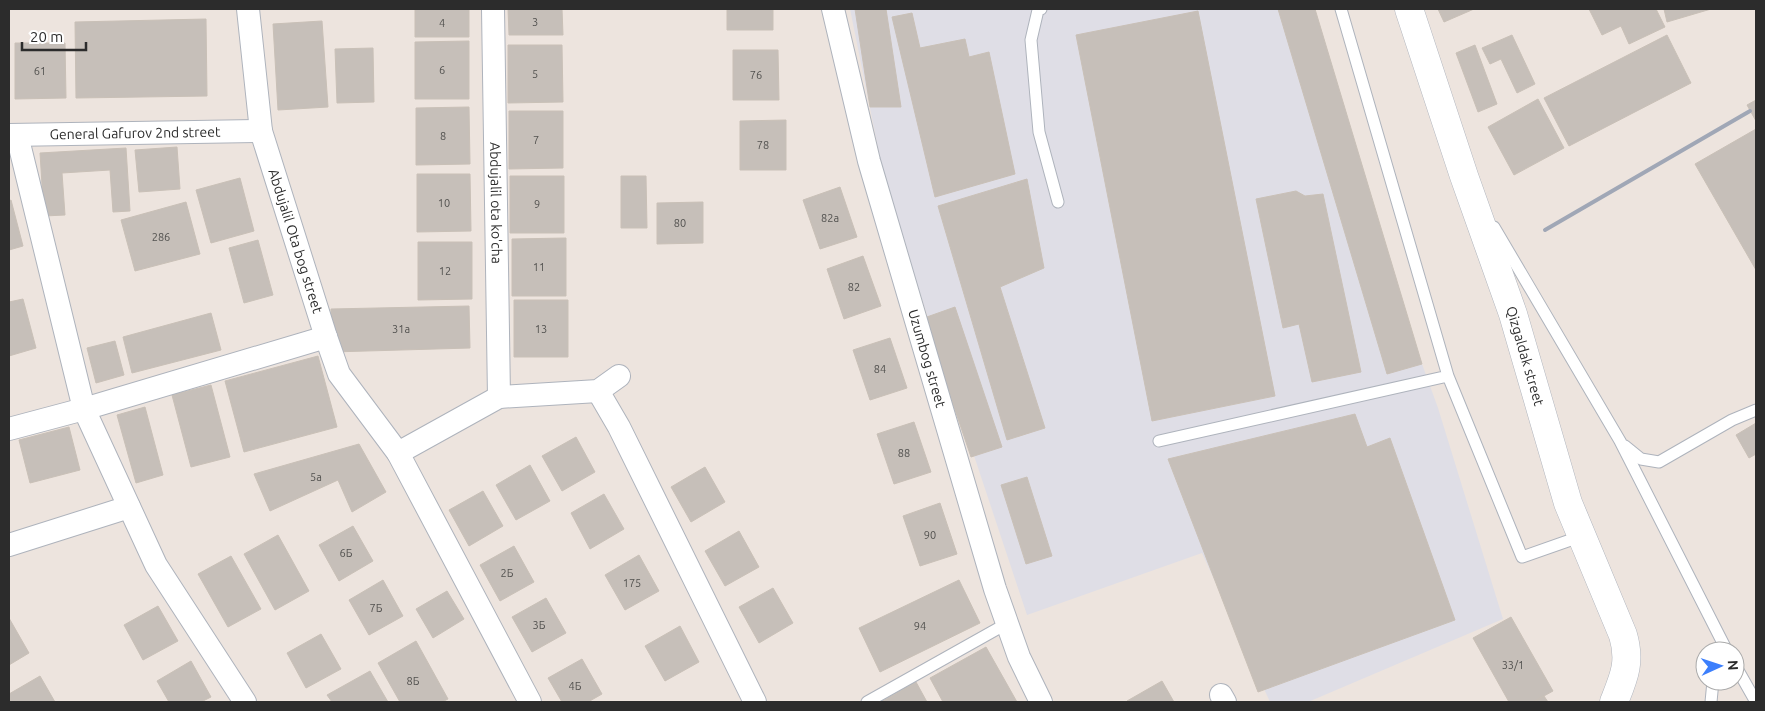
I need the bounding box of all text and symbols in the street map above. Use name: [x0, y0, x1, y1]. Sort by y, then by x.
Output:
house number: 3: [532, 16, 538, 28]
house number: 4: [439, 17, 445, 29]
scale bar: [22, 20, 86, 52]
text: 20 m: [30, 28, 63, 45]
house number: 6: [439, 64, 445, 76]
house number: 61: [34, 65, 46, 77]
house number: 5: [532, 68, 538, 80]
house number: 76: [750, 69, 762, 81]
street label: General Gafurov 2nd street: [50, 124, 221, 142]
house number: 8: [440, 130, 446, 142]
house number: 7: [533, 134, 539, 146]
house number: 78: [757, 139, 769, 151]
street label: Abdujalil ota ko'cha: [487, 142, 505, 264]
street label: Abdujalil Ota bog street: [265, 167, 326, 316]
house number: 10: [438, 197, 450, 209]
house number: 9: [534, 198, 540, 210]
house number: 82a: [821, 212, 839, 224]
house number: 80: [674, 217, 686, 229]
house number: 286: [152, 231, 170, 243]
house number: 11: [533, 261, 545, 273]
house number: 12: [439, 265, 451, 277]
house number: 82: [848, 281, 860, 293]
street label: Qizgaldak street: [1503, 304, 1547, 408]
street label: Uzumbog street: [905, 307, 949, 410]
house number: 31а: [392, 323, 410, 335]
house number: 13: [535, 323, 547, 335]
house number: 84: [874, 363, 886, 375]
house number: 88: [898, 447, 910, 459]
house number: 5а: [310, 471, 322, 483]
house number: 90: [924, 529, 936, 541]
house number: 6Б: [340, 547, 353, 559]
house number: 2Б: [501, 567, 514, 579]
house number: 175: [623, 577, 641, 589]
house number: 7Б: [370, 602, 383, 614]
house number: 3Б: [533, 619, 546, 631]
house number: 94: [914, 620, 926, 632]
north arrow: [1695, 641, 1745, 691]
house number: 33/1: [1502, 659, 1524, 671]
text: N: [1725, 660, 1741, 671]
house number: 8Б: [407, 675, 420, 687]
house number: 4Б: [569, 680, 582, 692]

